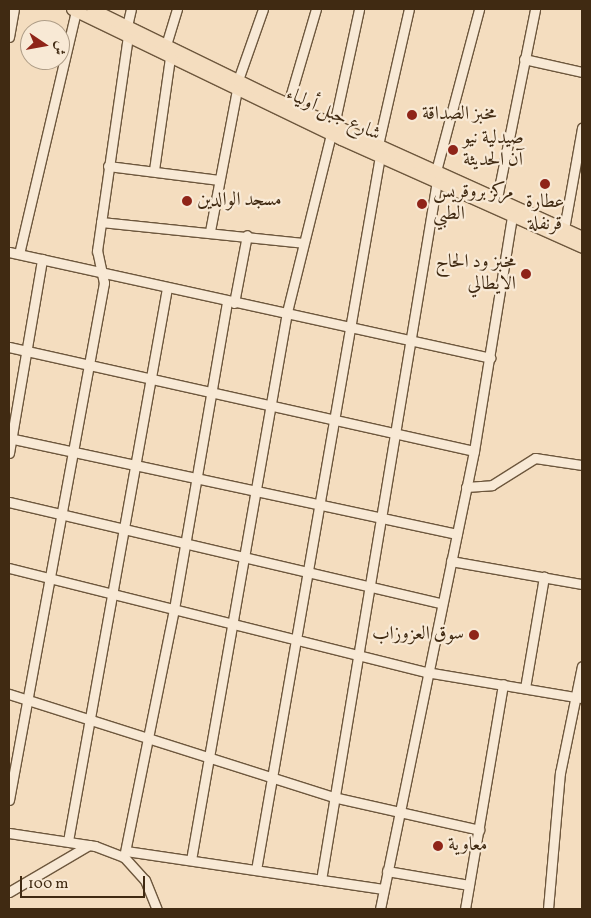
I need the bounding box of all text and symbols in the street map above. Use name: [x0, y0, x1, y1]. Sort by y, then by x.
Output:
north arrow: [20, 20, 70, 70]
text: ش: [48, 39, 70, 57]
street label: شارع جبل أولياء: [282, 83, 384, 147]
place label: مخبز الصداقة: [422, 104, 497, 126]
marker: مخبز الصداقة: [406, 109, 418, 121]
place label: صيدلية نيو آن الحديثة: [463, 128, 524, 172]
marker: صيدلية نيو آن الحديثة: [447, 144, 459, 156]
marker: عطارة قرنفلة: [539, 178, 551, 190]
place label: مركز بروقريس الطبي: [433, 182, 514, 226]
place label: مسجد الوالدين: [197, 190, 282, 212]
place label: عطارة قرنفلة: [526, 192, 564, 236]
marker: مسجد الوالدين: [181, 195, 193, 207]
marker: مركز بروقريس الطبي: [415, 197, 429, 211]
place label: مخبز ود الحاج الايطالي: [436, 252, 516, 296]
marker: مخبز ود الحاج الايطالي: [520, 268, 532, 280]
place label: سوق العزوزاب: [372, 624, 464, 646]
marker: سوق العزوزاب: [468, 629, 480, 641]
place label: معاوية: [448, 835, 487, 857]
marker: معاوية: [432, 840, 444, 852]
scale bar: [22, 866, 148, 898]
text: 100 m: [28, 874, 68, 895]

